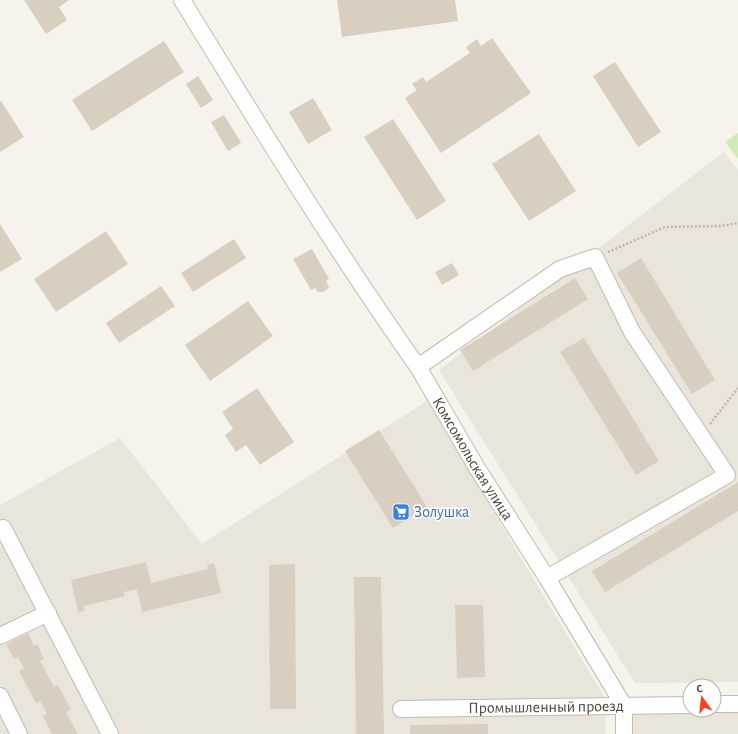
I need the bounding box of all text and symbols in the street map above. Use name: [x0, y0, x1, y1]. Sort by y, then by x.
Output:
street label: Комсомольская улица: [429, 394, 516, 523]
supermarket icon: Золушка: [391, 502, 411, 522]
place label: Золушка: [414, 504, 469, 521]
north arrow: [682, 678, 722, 718]
text: С: [695, 683, 704, 695]
street label: Промышленный проезд: [468, 698, 624, 716]

